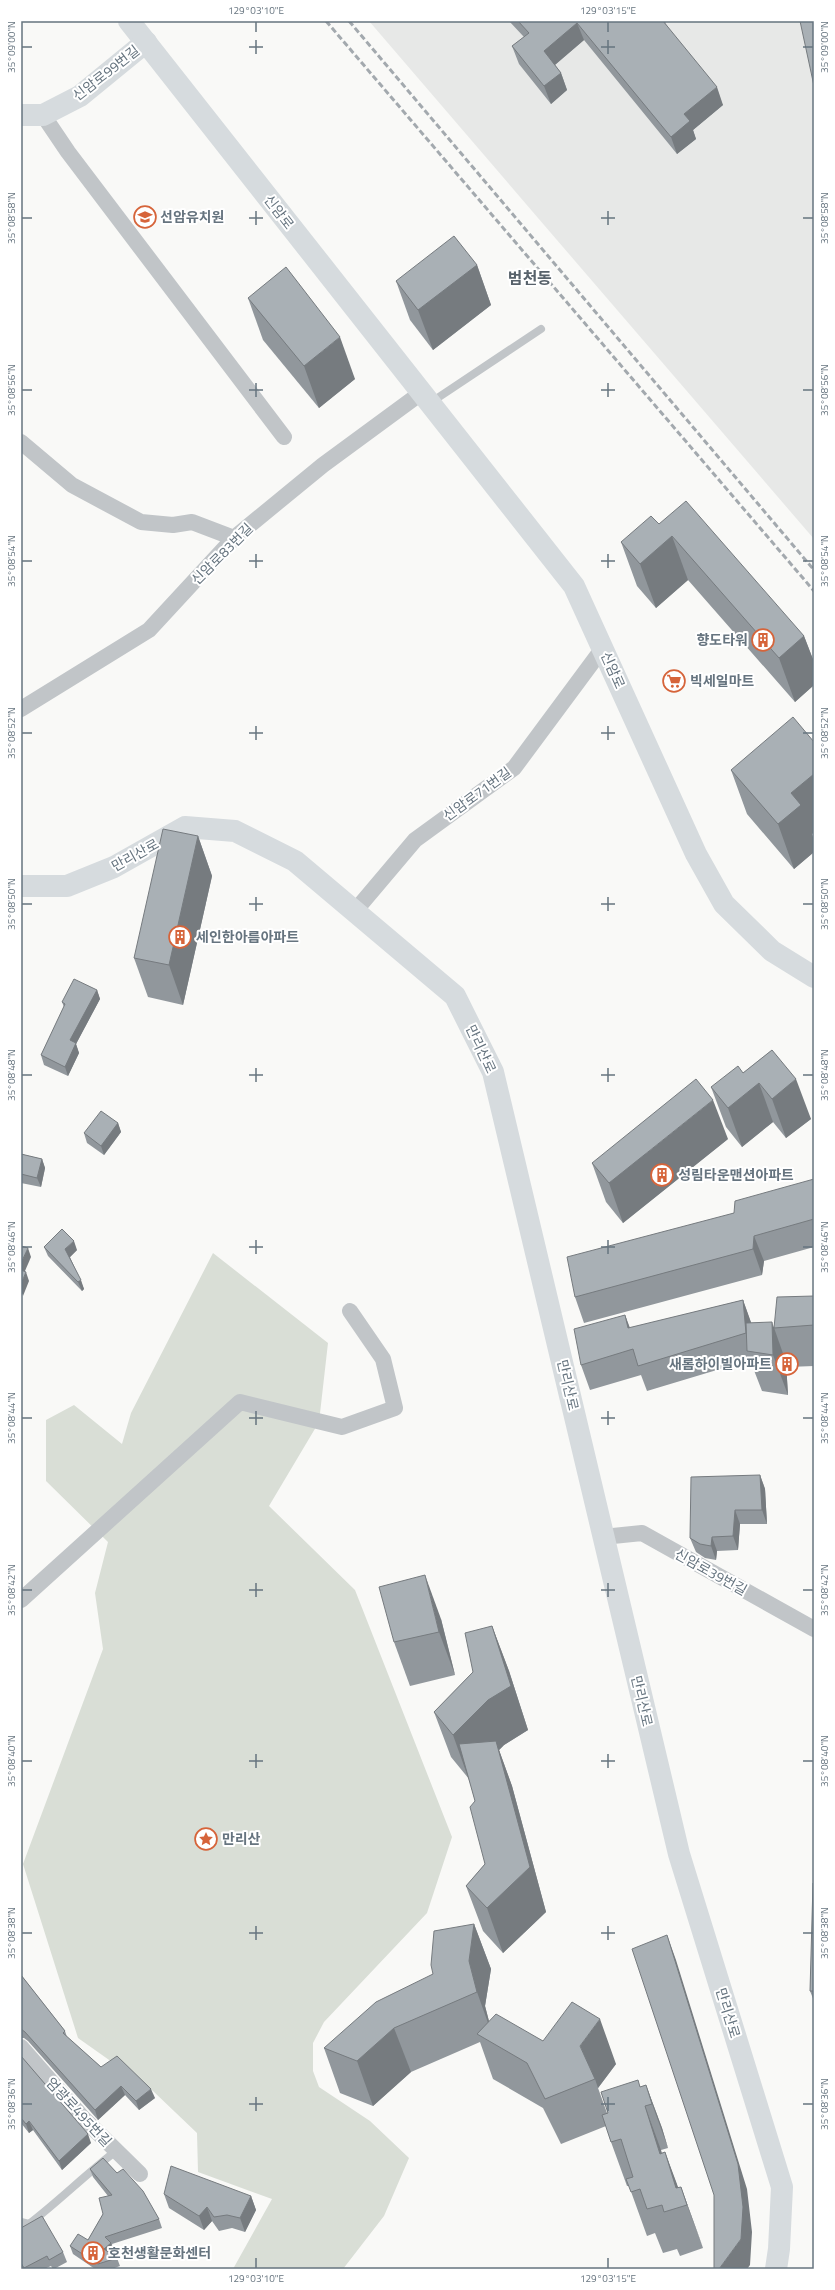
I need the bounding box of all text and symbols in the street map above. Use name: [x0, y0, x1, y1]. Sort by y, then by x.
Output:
text: 129°03'10"E: [228, 3, 285, 18]
text: 129°03'15"E: [580, 3, 637, 18]
text: 35°09'00"N: [4, 21, 19, 73]
text: 35°09'00"N: [817, 21, 832, 73]
street label: 신암로99번길: [68, 40, 144, 106]
street label: 신암로: [259, 190, 300, 233]
text: 35°08'58"N: [4, 192, 19, 244]
text: 35°08'58"N: [817, 192, 832, 244]
school or university icon: 선암유치원: [132, 204, 158, 230]
place label: 선암유치원: [160, 206, 224, 227]
district label: 범천동: [508, 266, 552, 290]
text: 35°08'56"N: [4, 364, 19, 416]
text: 35°08'56"N: [817, 364, 832, 416]
street label: 신암로83번길: [186, 518, 257, 589]
text: 35°08'54"N: [4, 535, 19, 587]
text: 35°08'54"N: [817, 535, 832, 587]
building icon: 향도타워: [750, 627, 776, 653]
place label: 향도타워: [696, 629, 748, 650]
street label: 신암로: [596, 648, 631, 692]
supermarket icon: 빅세일마트: [661, 668, 687, 694]
place label: 빅세일마트: [690, 670, 755, 691]
text: 35°08'52"N: [4, 707, 19, 759]
text: 35°08'52"N: [817, 707, 832, 759]
street label: 신암로71번길: [438, 762, 515, 826]
street label: 만리산로: [107, 833, 162, 876]
text: 35°08'50"N: [4, 878, 19, 930]
text: 35°08'50"N: [817, 878, 832, 930]
building icon: 세인한아름아파트: [167, 924, 193, 950]
place label: 세인한아름아파트: [196, 926, 299, 947]
street label: 만리산로: [461, 1021, 502, 1077]
text: 35°08'48"N: [4, 1049, 19, 1101]
text: 35°08'48"N: [817, 1049, 832, 1101]
building icon: 성림타운맨션아파트: [649, 1162, 675, 1188]
place label: 성림타운맨션아파트: [678, 1164, 794, 1185]
text: 35°08'46"N: [4, 1221, 19, 1273]
text: 35°08'46"N: [817, 1221, 832, 1273]
building icon: 새롬하이빌아파트: [774, 1351, 800, 1377]
place label: 새롬하이빌아파트: [669, 1353, 772, 1374]
street label: 만리산로: [552, 1357, 585, 1412]
text: 35°08'44"N: [4, 1392, 19, 1444]
text: 35°08'44"N: [817, 1392, 832, 1444]
street label: 신암로39번길: [671, 1543, 751, 1600]
text: 35°08'42"N: [4, 1564, 19, 1616]
text: 35°08'42"N: [817, 1564, 832, 1616]
street label: 만리산로: [626, 1673, 659, 1728]
text: 35°08'40"N: [4, 1735, 19, 1787]
text: 35°08'40"N: [817, 1735, 832, 1787]
place icon: 만리산: [193, 1826, 219, 1852]
place label: 만리산: [222, 1828, 261, 1849]
text: 35°08'38"N: [4, 1907, 19, 1959]
text: 35°08'38"N: [817, 1907, 832, 1959]
street label: 만리산로: [711, 1985, 746, 2041]
street label: 엄광로495번길: [42, 2072, 117, 2151]
text: 35°08'36"N: [4, 2078, 19, 2130]
text: 35°08'36"N: [817, 2078, 832, 2130]
building icon: 호천생활문화센터: [80, 2240, 106, 2266]
place label: 호천생활문화센터: [108, 2242, 211, 2263]
text: 129°03'10"E: [228, 2271, 285, 2286]
text: 129°03'15"E: [580, 2271, 637, 2286]

